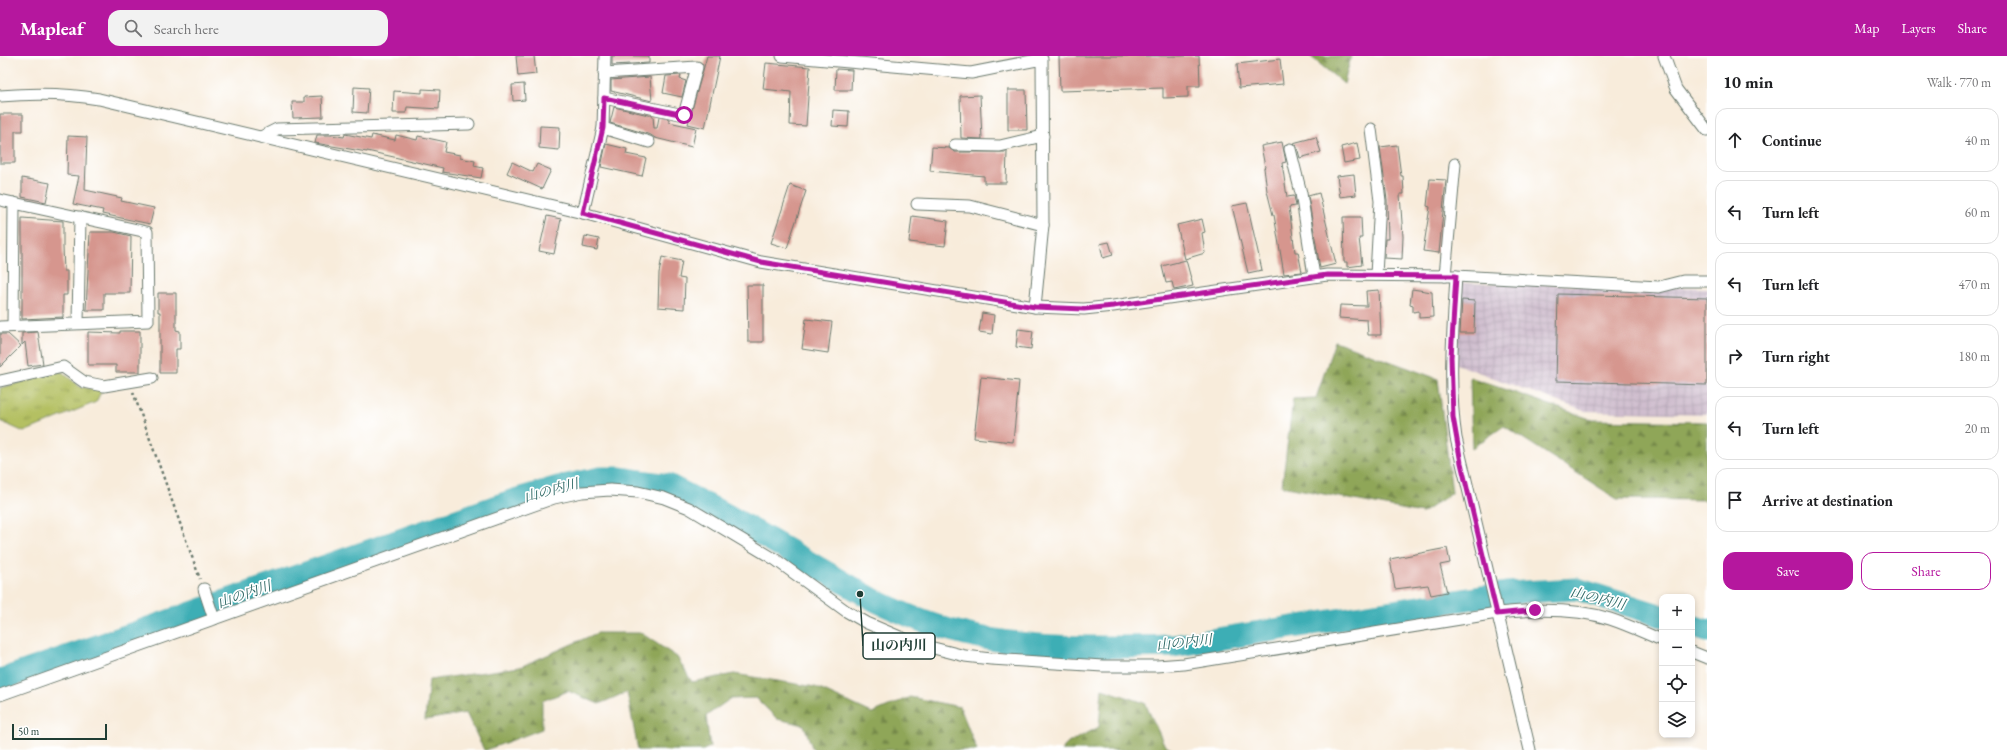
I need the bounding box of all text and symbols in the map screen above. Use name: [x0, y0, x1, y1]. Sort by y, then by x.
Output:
search box: [108, 10, 388, 46]
text: Mapleaf: [20, 16, 84, 41]
icon: search: [122, 17, 144, 39]
text: Search here: [154, 19, 219, 38]
text: Map: [1854, 19, 1879, 37]
text: Layers: [1901, 19, 1936, 37]
text: Share: [1958, 19, 1987, 37]
text: 10 min: [1723, 71, 1773, 93]
text: Walk · 770 m: [1927, 74, 1991, 91]
route start: [675, 106, 693, 124]
icon: ahead: [1724, 129, 1746, 151]
text: Continue: [1762, 131, 1822, 150]
text: 40 m: [1965, 132, 1990, 149]
icon: left: [1724, 201, 1746, 223]
text: Turn left: [1762, 203, 1819, 222]
text: 60 m: [1965, 204, 1990, 221]
icon: left: [1724, 273, 1746, 295]
text: Turn left: [1762, 275, 1819, 294]
text: 470 m: [1959, 276, 1990, 293]
icon: right: [1724, 345, 1746, 367]
text: Turn right: [1762, 347, 1830, 366]
text: 180 m: [1959, 348, 1990, 365]
icon: left: [1724, 417, 1746, 439]
text: Turn left: [1762, 419, 1819, 438]
text: 20 m: [1965, 420, 1990, 437]
water label: 山の内川: [522, 474, 582, 506]
icon: arrive: [1724, 489, 1746, 511]
text: Arrive at destination: [1762, 491, 1893, 510]
button: Save: [1723, 552, 1853, 590]
button: Share: [1861, 552, 1991, 590]
water label: 山の内川: [215, 576, 275, 612]
water label: 山の内川: [1569, 582, 1629, 614]
map controls: [1659, 594, 1695, 738]
button: +: [1659, 594, 1695, 630]
route end: [1526, 601, 1544, 619]
water label: 山の内川: [1155, 630, 1215, 654]
button: −: [1659, 630, 1695, 666]
callout: 山の内川: [863, 633, 935, 659]
text: 山の内川: [871, 636, 927, 654]
button: locate: [1659, 666, 1695, 702]
button: layers: [1659, 702, 1695, 738]
scale bar: [12, 722, 107, 741]
text: 50 m: [18, 724, 39, 738]

